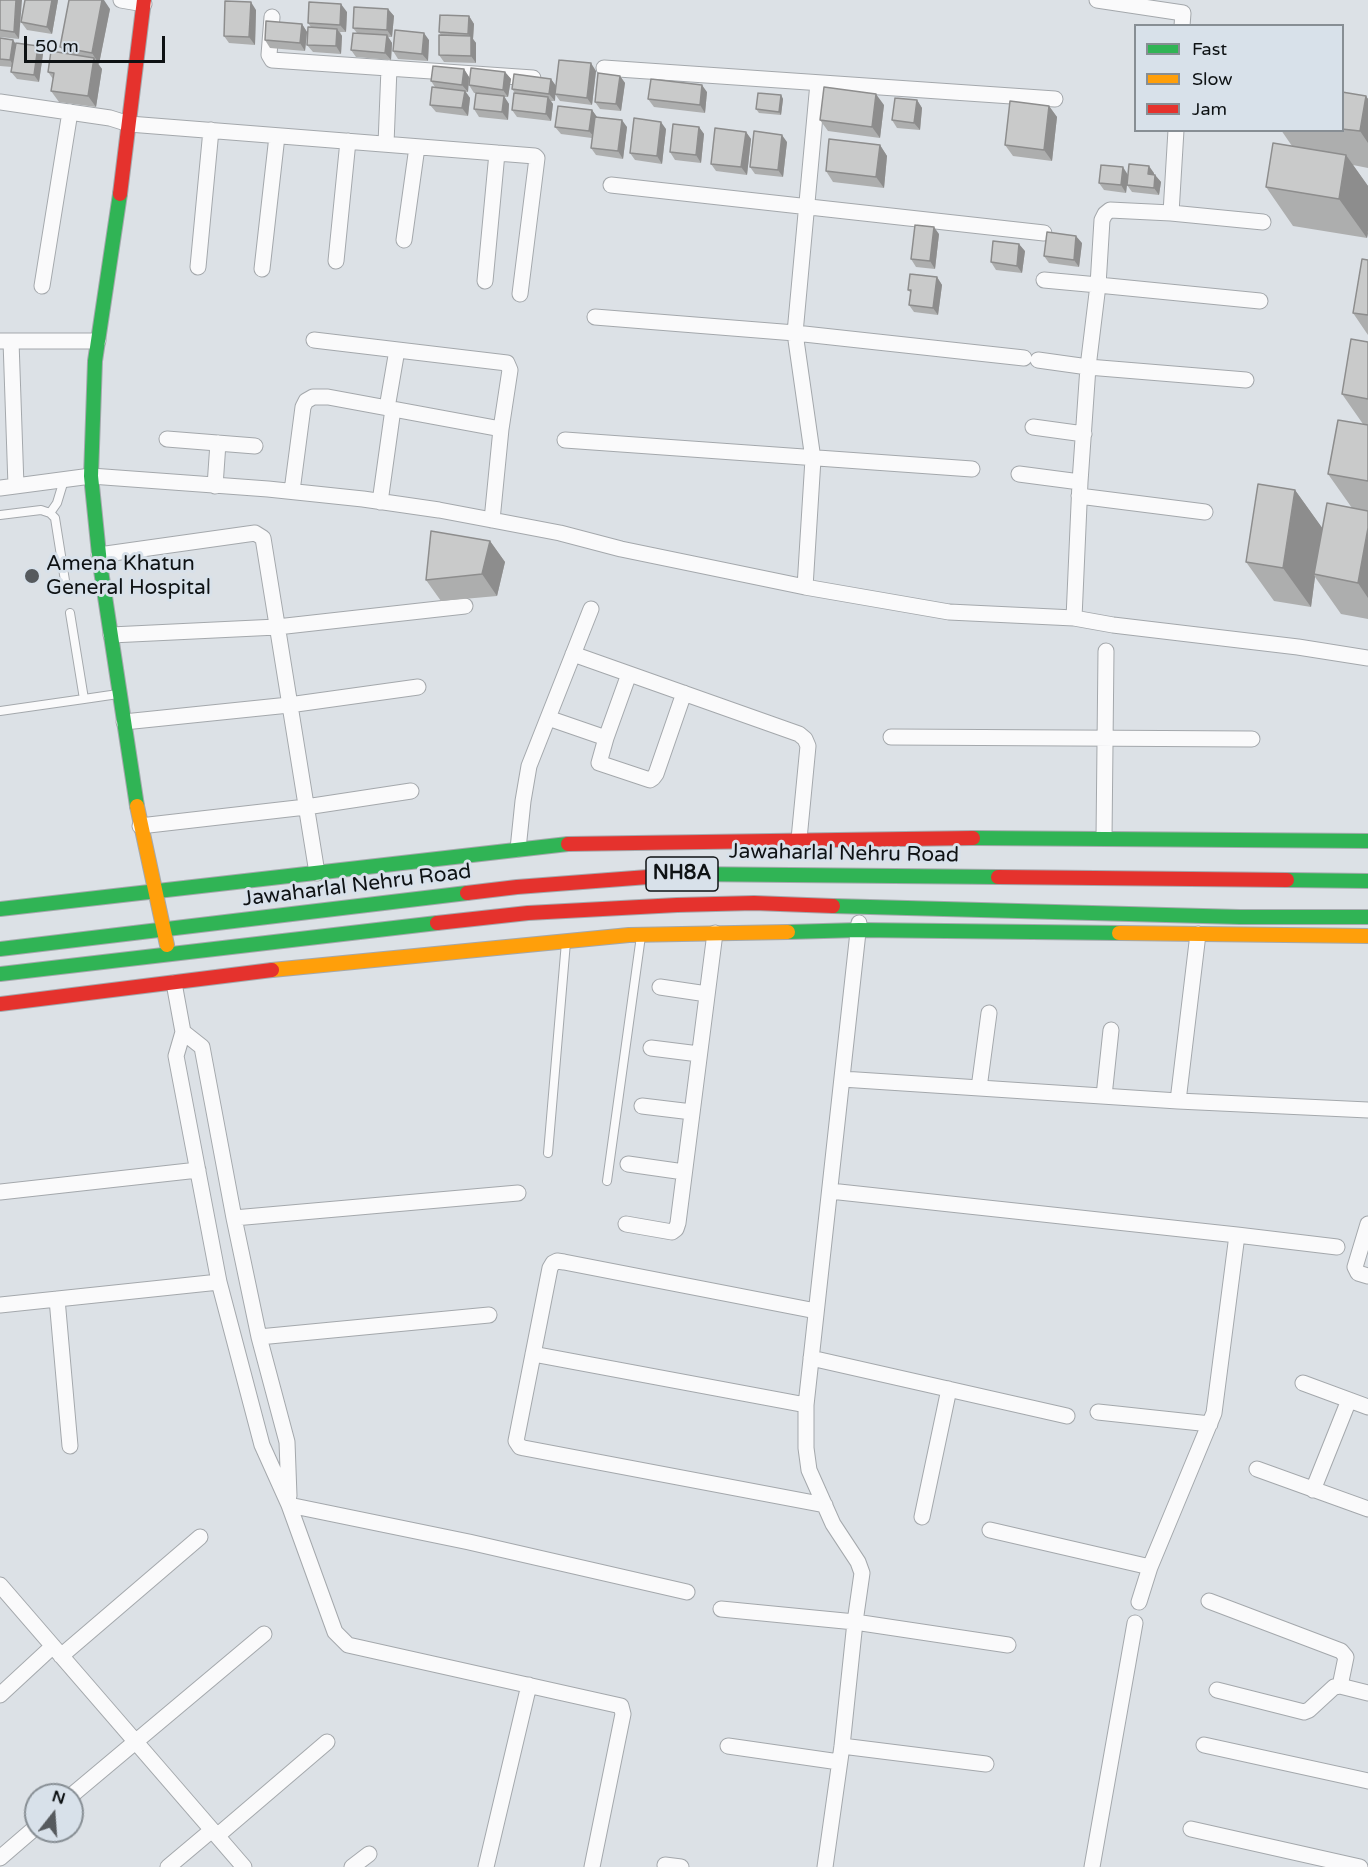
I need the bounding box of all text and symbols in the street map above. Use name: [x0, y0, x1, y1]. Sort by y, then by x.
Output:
scale bar: [27, 24, 168, 62]
legend: [1134, 24, 1344, 132]
text: 50 m: [35, 35, 79, 57]
text: Fast: [1192, 38, 1227, 60]
text: Slow: [1192, 68, 1233, 90]
text: Jam: [1192, 98, 1227, 120]
place label: Amena Khatun General Hospital: [46, 551, 211, 601]
marker: Amena Khatun General Hospital: [23, 567, 41, 585]
street label: Jawaharlal Nehru Road: [729, 839, 959, 869]
road number: NH8A: [646, 857, 718, 891]
street label: Jawaharlal Nehru Road: [241, 859, 473, 913]
north arrow: [24, 1783, 84, 1843]
text: N: [50, 1786, 68, 1809]

